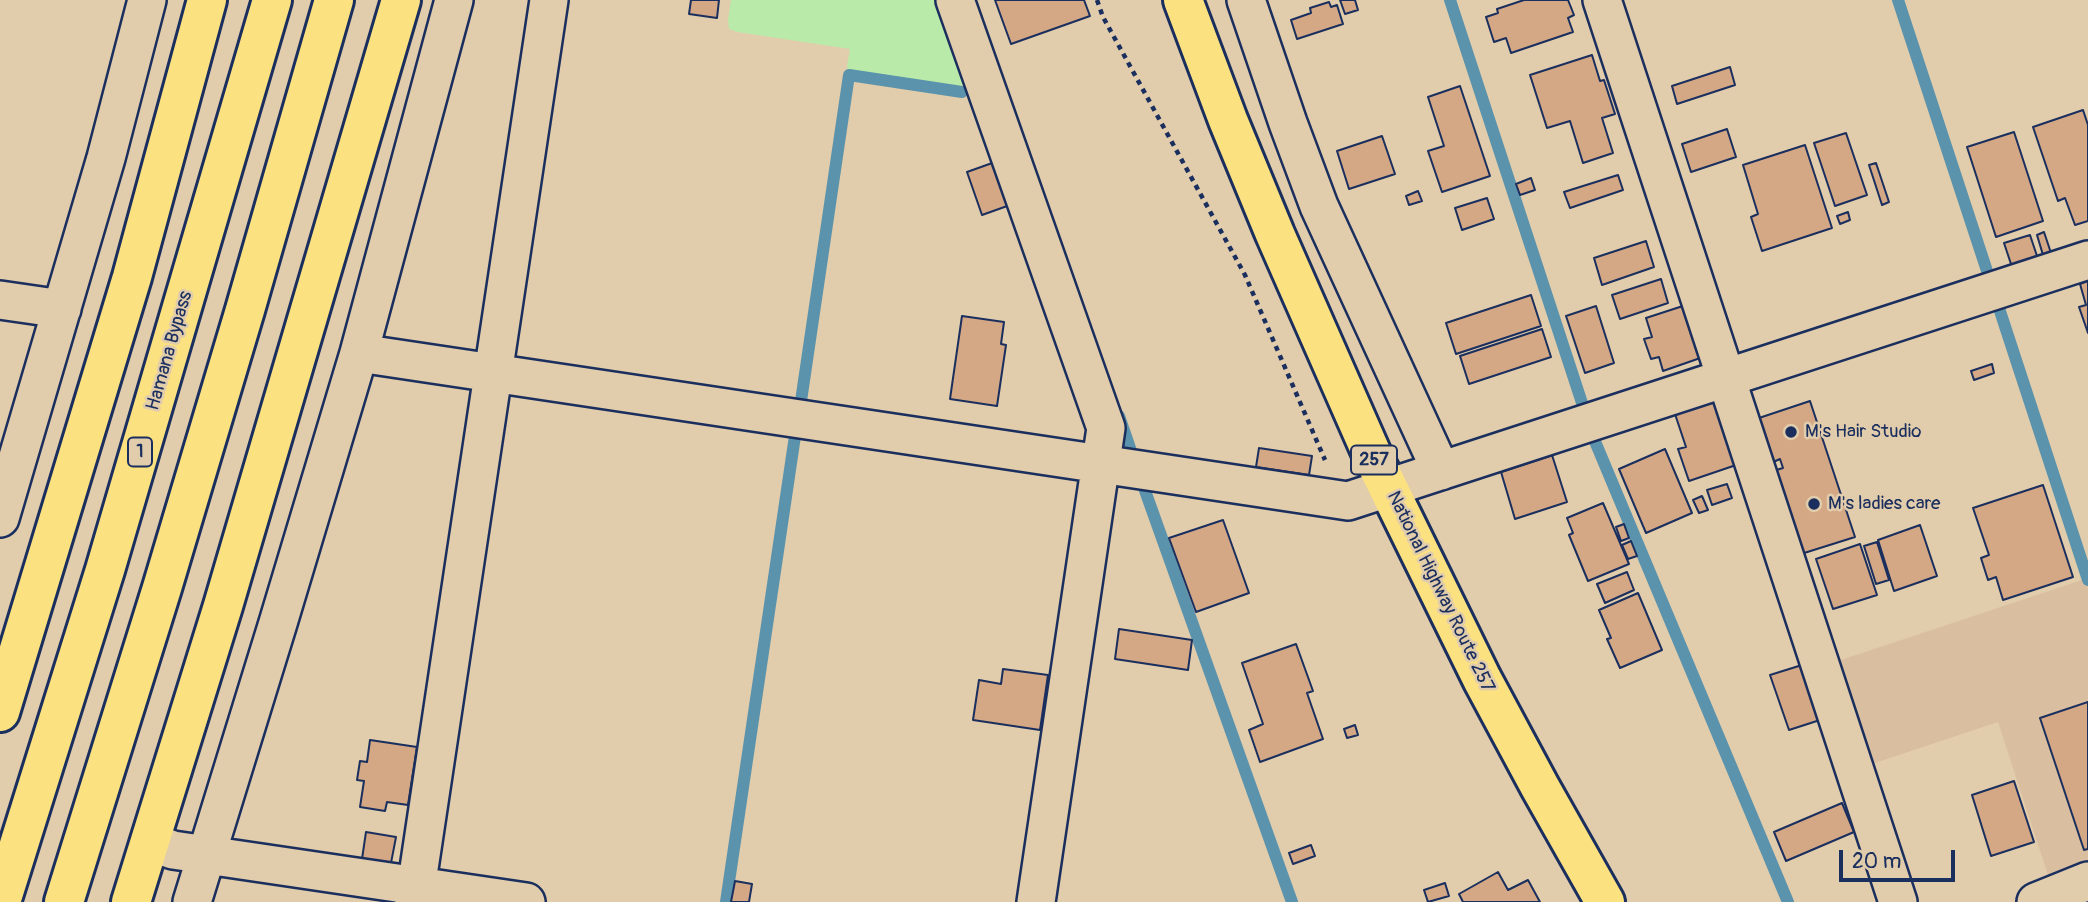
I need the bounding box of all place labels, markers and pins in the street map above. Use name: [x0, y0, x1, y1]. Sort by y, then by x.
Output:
place label: M's Hair Studio: [1805, 421, 1921, 443]
marker: M's Hair Studio: [1783, 424, 1799, 440]
place label: M's ladies care: [1828, 493, 1940, 515]
marker: M's ladies care: [1806, 496, 1822, 512]

